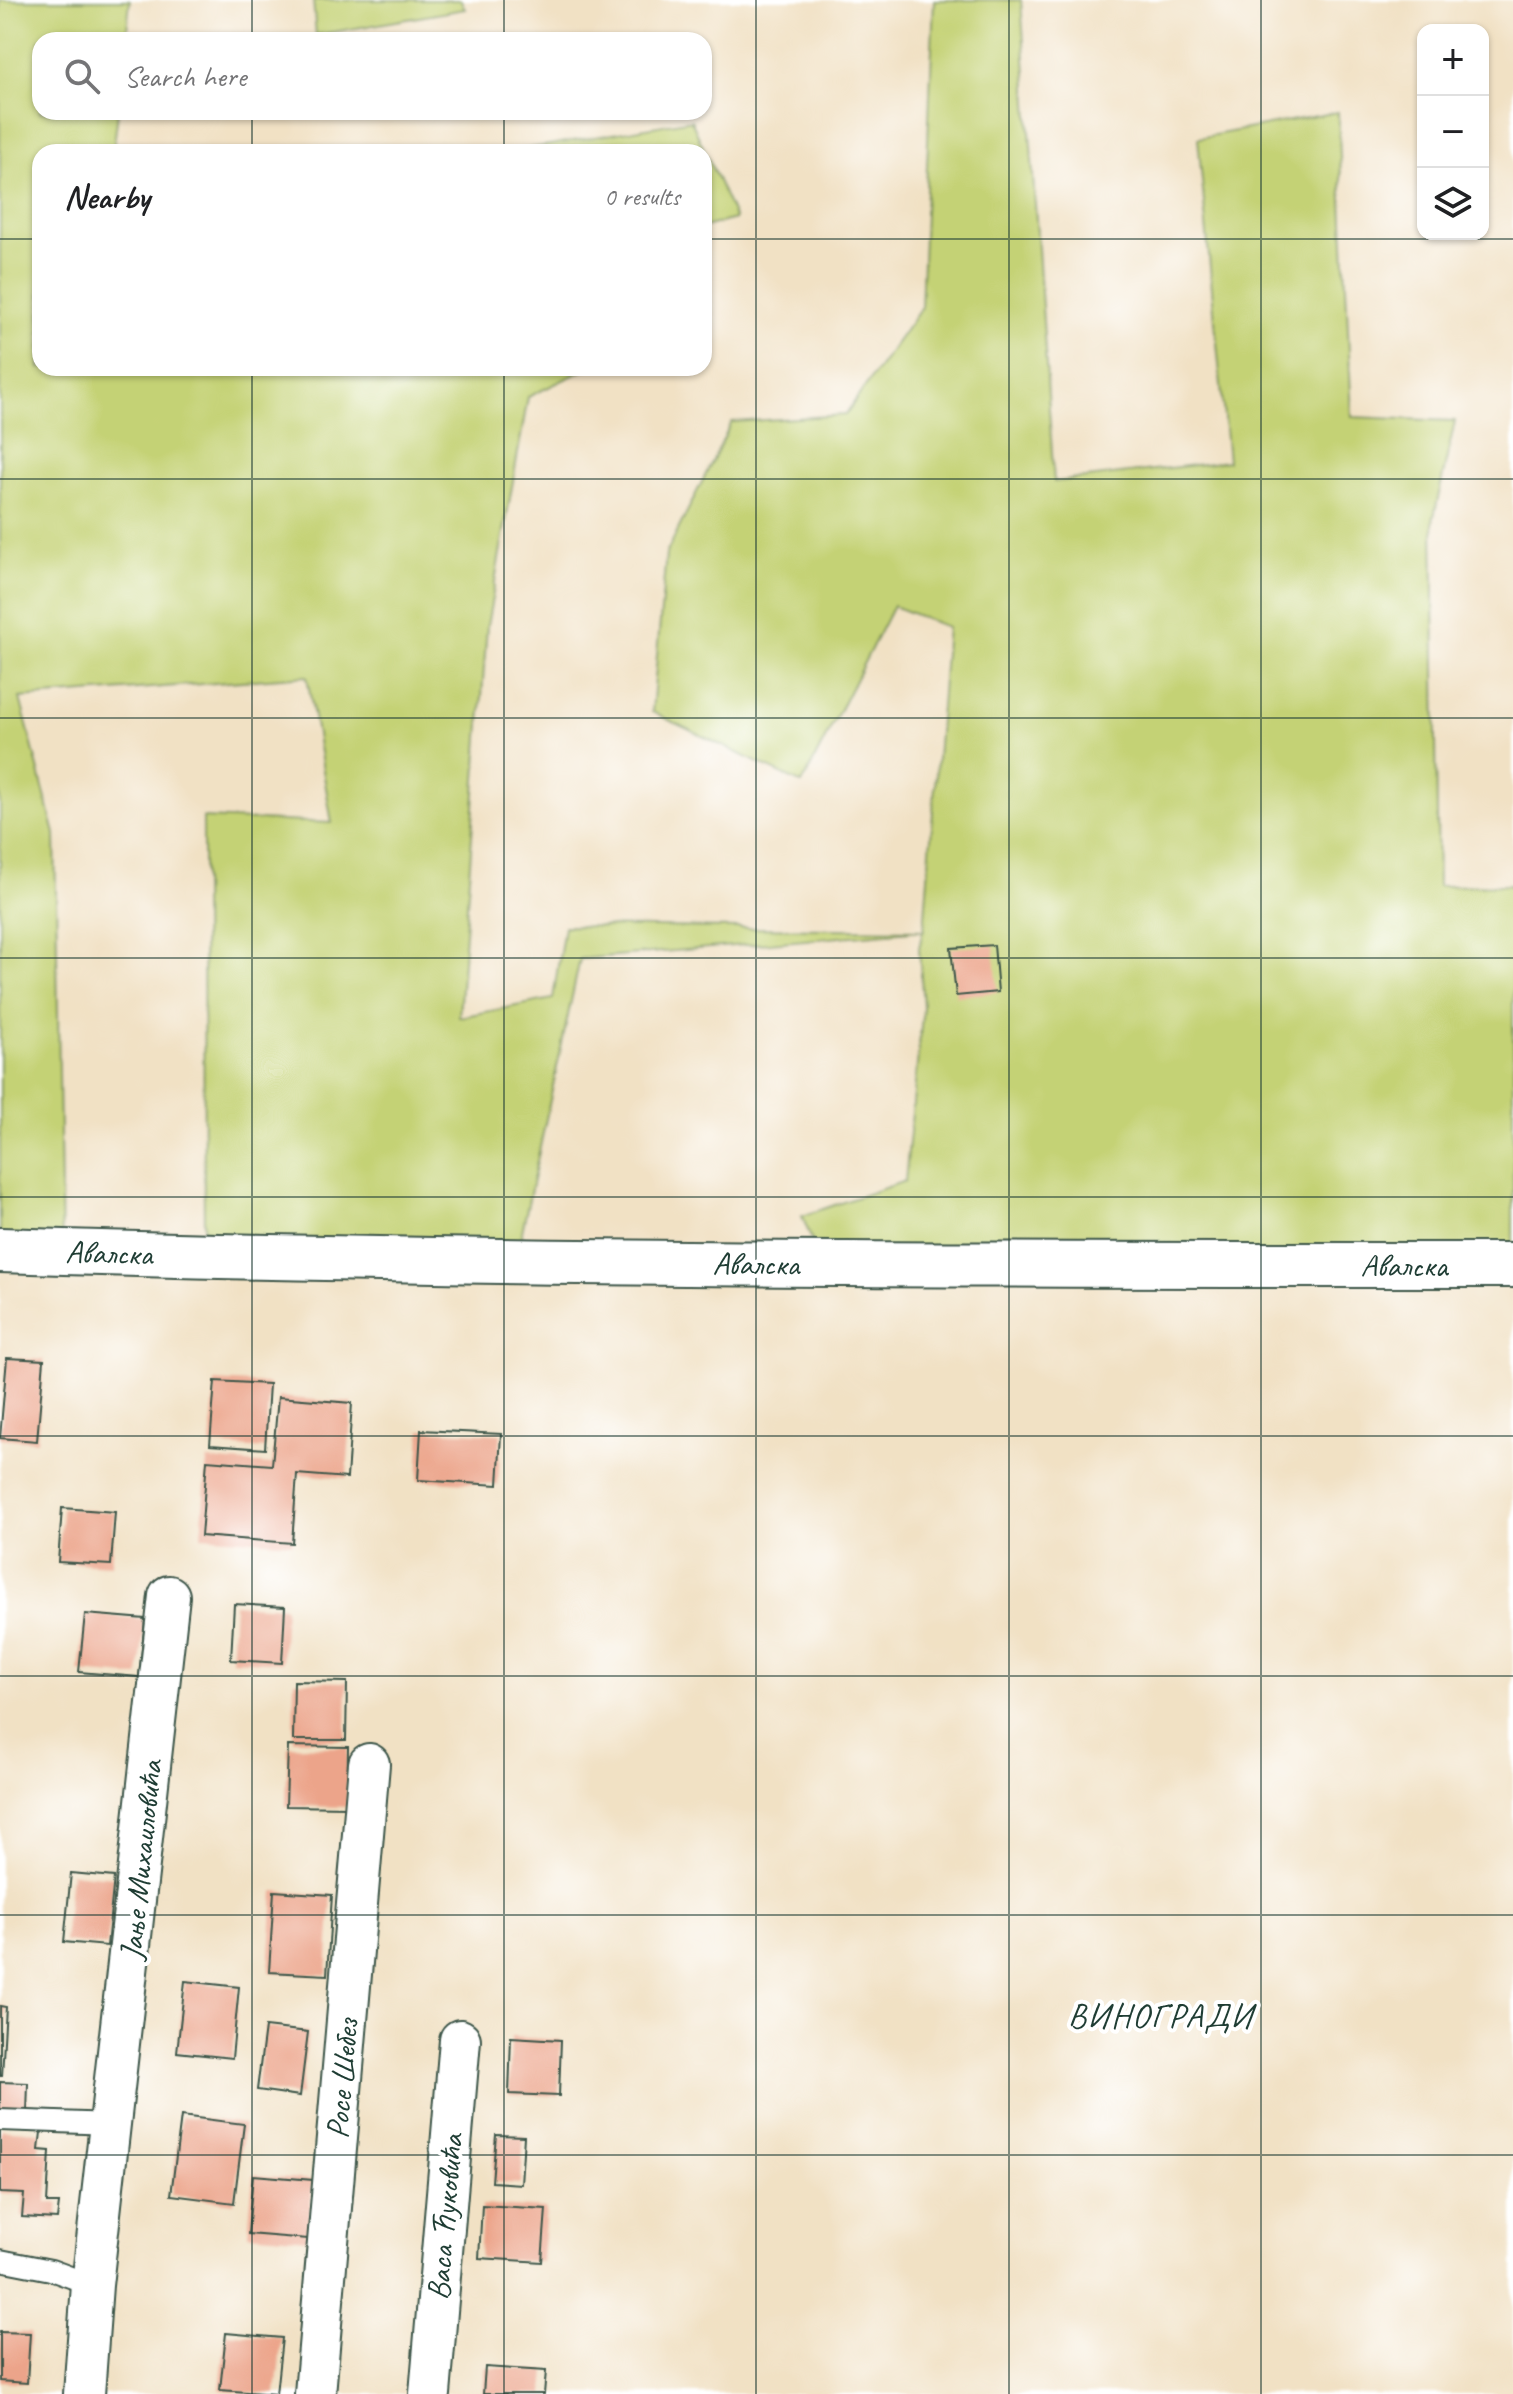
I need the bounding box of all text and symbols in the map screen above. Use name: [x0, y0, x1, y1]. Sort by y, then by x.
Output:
map controls: [1417, 24, 1489, 240]
button: +: [1417, 24, 1489, 96]
search box: [32, 32, 712, 120]
icon: search: [60, 54, 104, 98]
text: Search here: [124, 57, 246, 95]
button: −: [1417, 96, 1489, 168]
button: layers: [1417, 168, 1489, 240]
text: Nearby: [64, 175, 150, 218]
text: 0 results: [604, 180, 680, 213]
street label: Авалска: [65, 1231, 155, 1275]
street label: Авалска: [712, 1243, 802, 1285]
street label: Авалска: [1361, 1245, 1450, 1286]
street label: Јање Михаиловића: [110, 1756, 172, 1964]
district label: ВИНОГРАДИ: [1068, 1994, 1258, 2037]
street label: Росе Шебез: [316, 2015, 368, 2140]
street label: Васа Ћуковића: [417, 2130, 473, 2302]

